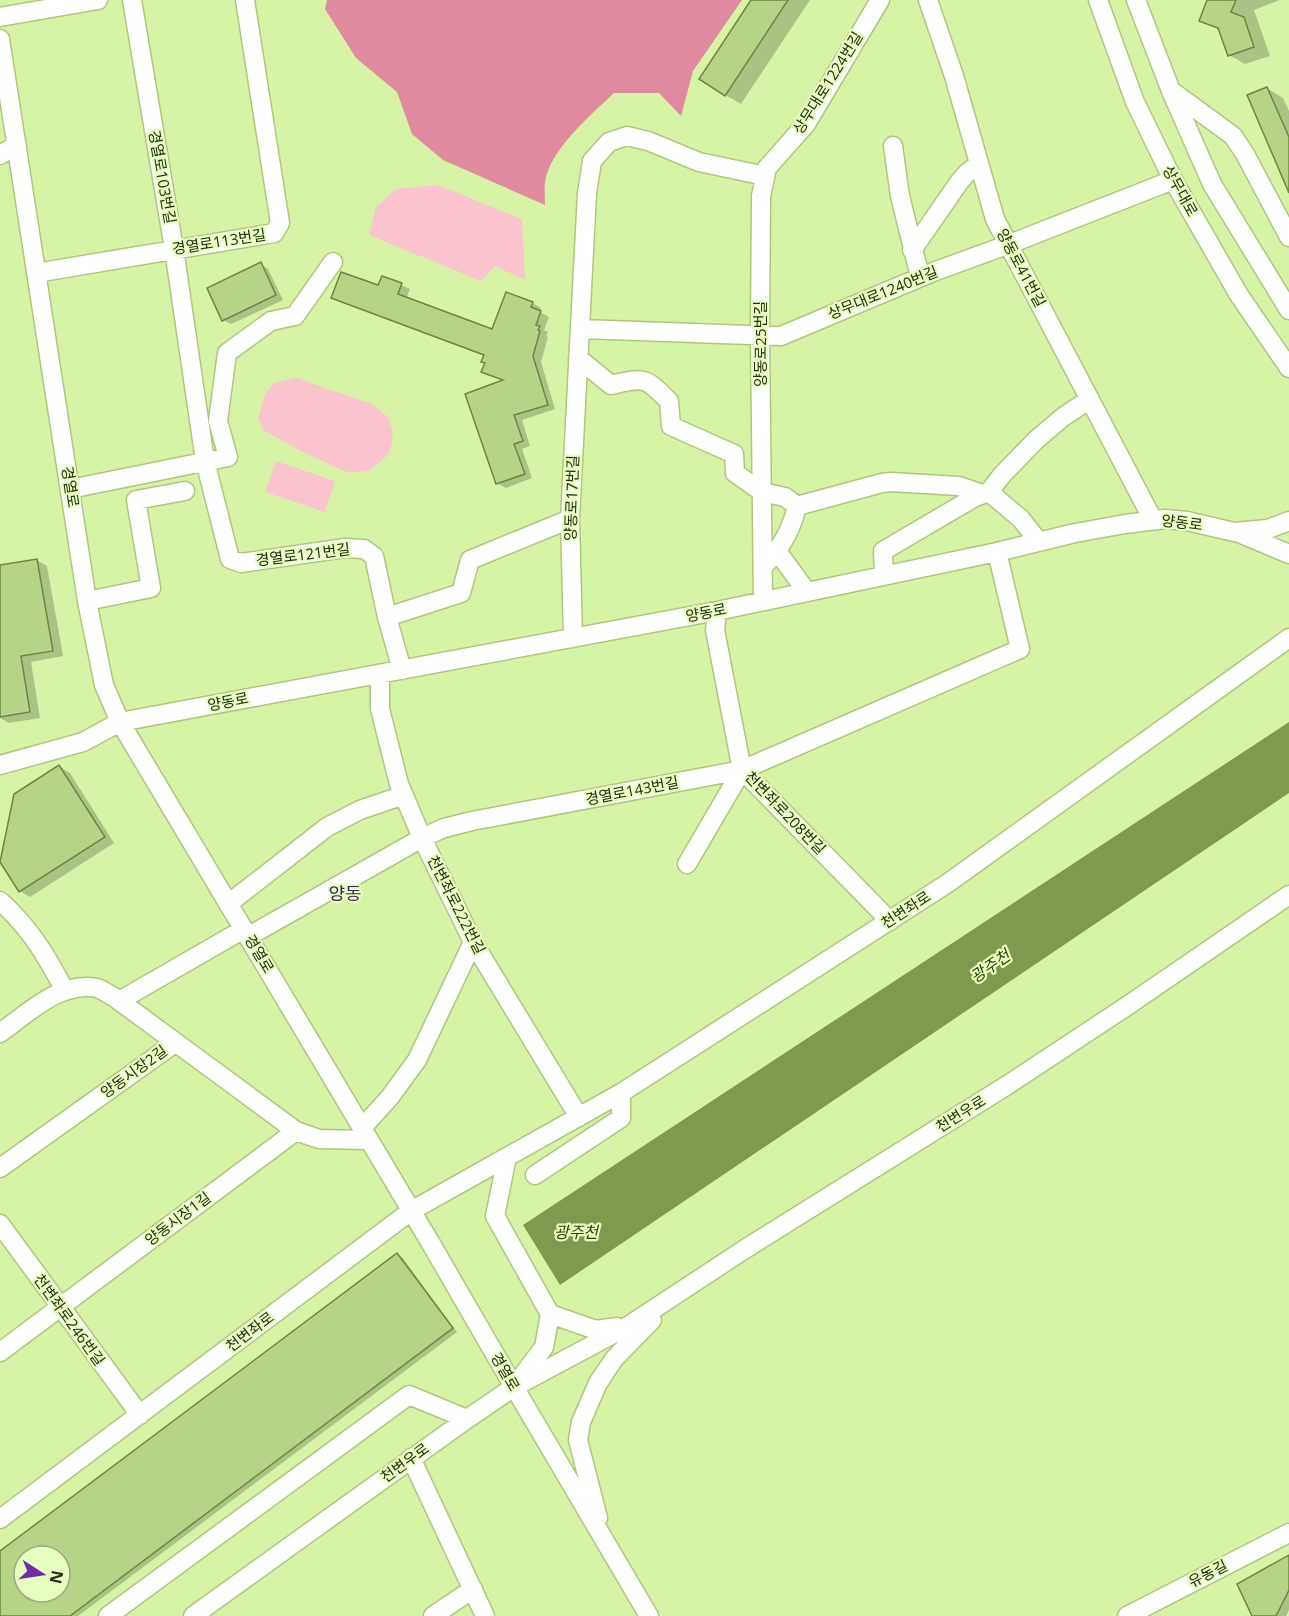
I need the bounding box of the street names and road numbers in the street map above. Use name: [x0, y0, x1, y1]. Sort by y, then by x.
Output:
street label: 상무대로1224번길: [788, 28, 867, 137]
street label: 경열로103번길: [145, 128, 181, 225]
street label: 상무대로: [1159, 162, 1203, 220]
street label: 경열로113번길: [170, 224, 267, 258]
street label: 양동로41번길: [993, 225, 1051, 310]
street label: 상무대로1240번길: [825, 261, 941, 323]
street label: 양동로25번길: [750, 301, 770, 387]
street label: 양동로17번길: [560, 455, 582, 541]
street label: 경열로: [58, 465, 84, 509]
street label: 양동로: [1160, 510, 1204, 534]
street label: 경열로121번길: [255, 538, 351, 570]
street label: 양동로: [684, 598, 728, 626]
street label: 양동로: [206, 687, 250, 715]
street label: 천변좌로208번길: [741, 766, 831, 858]
street label: 경열로143번길: [583, 771, 680, 809]
street label: 천변좌로222번길: [423, 852, 490, 957]
street label: 천변좌로: [877, 886, 934, 933]
street label: 경열로: [241, 931, 279, 976]
street label: 양동시장2길: [96, 1040, 171, 1102]
street label: 천변우로: [932, 1090, 989, 1136]
street label: 양동시장1길: [140, 1187, 214, 1250]
street label: 천변좌로246번길: [30, 1270, 110, 1369]
street label: 천변좌로: [221, 1307, 277, 1356]
street label: 경열로: [487, 1349, 525, 1394]
street label: 천변우로: [376, 1438, 433, 1487]
street label: 유동길: [1185, 1555, 1231, 1591]

